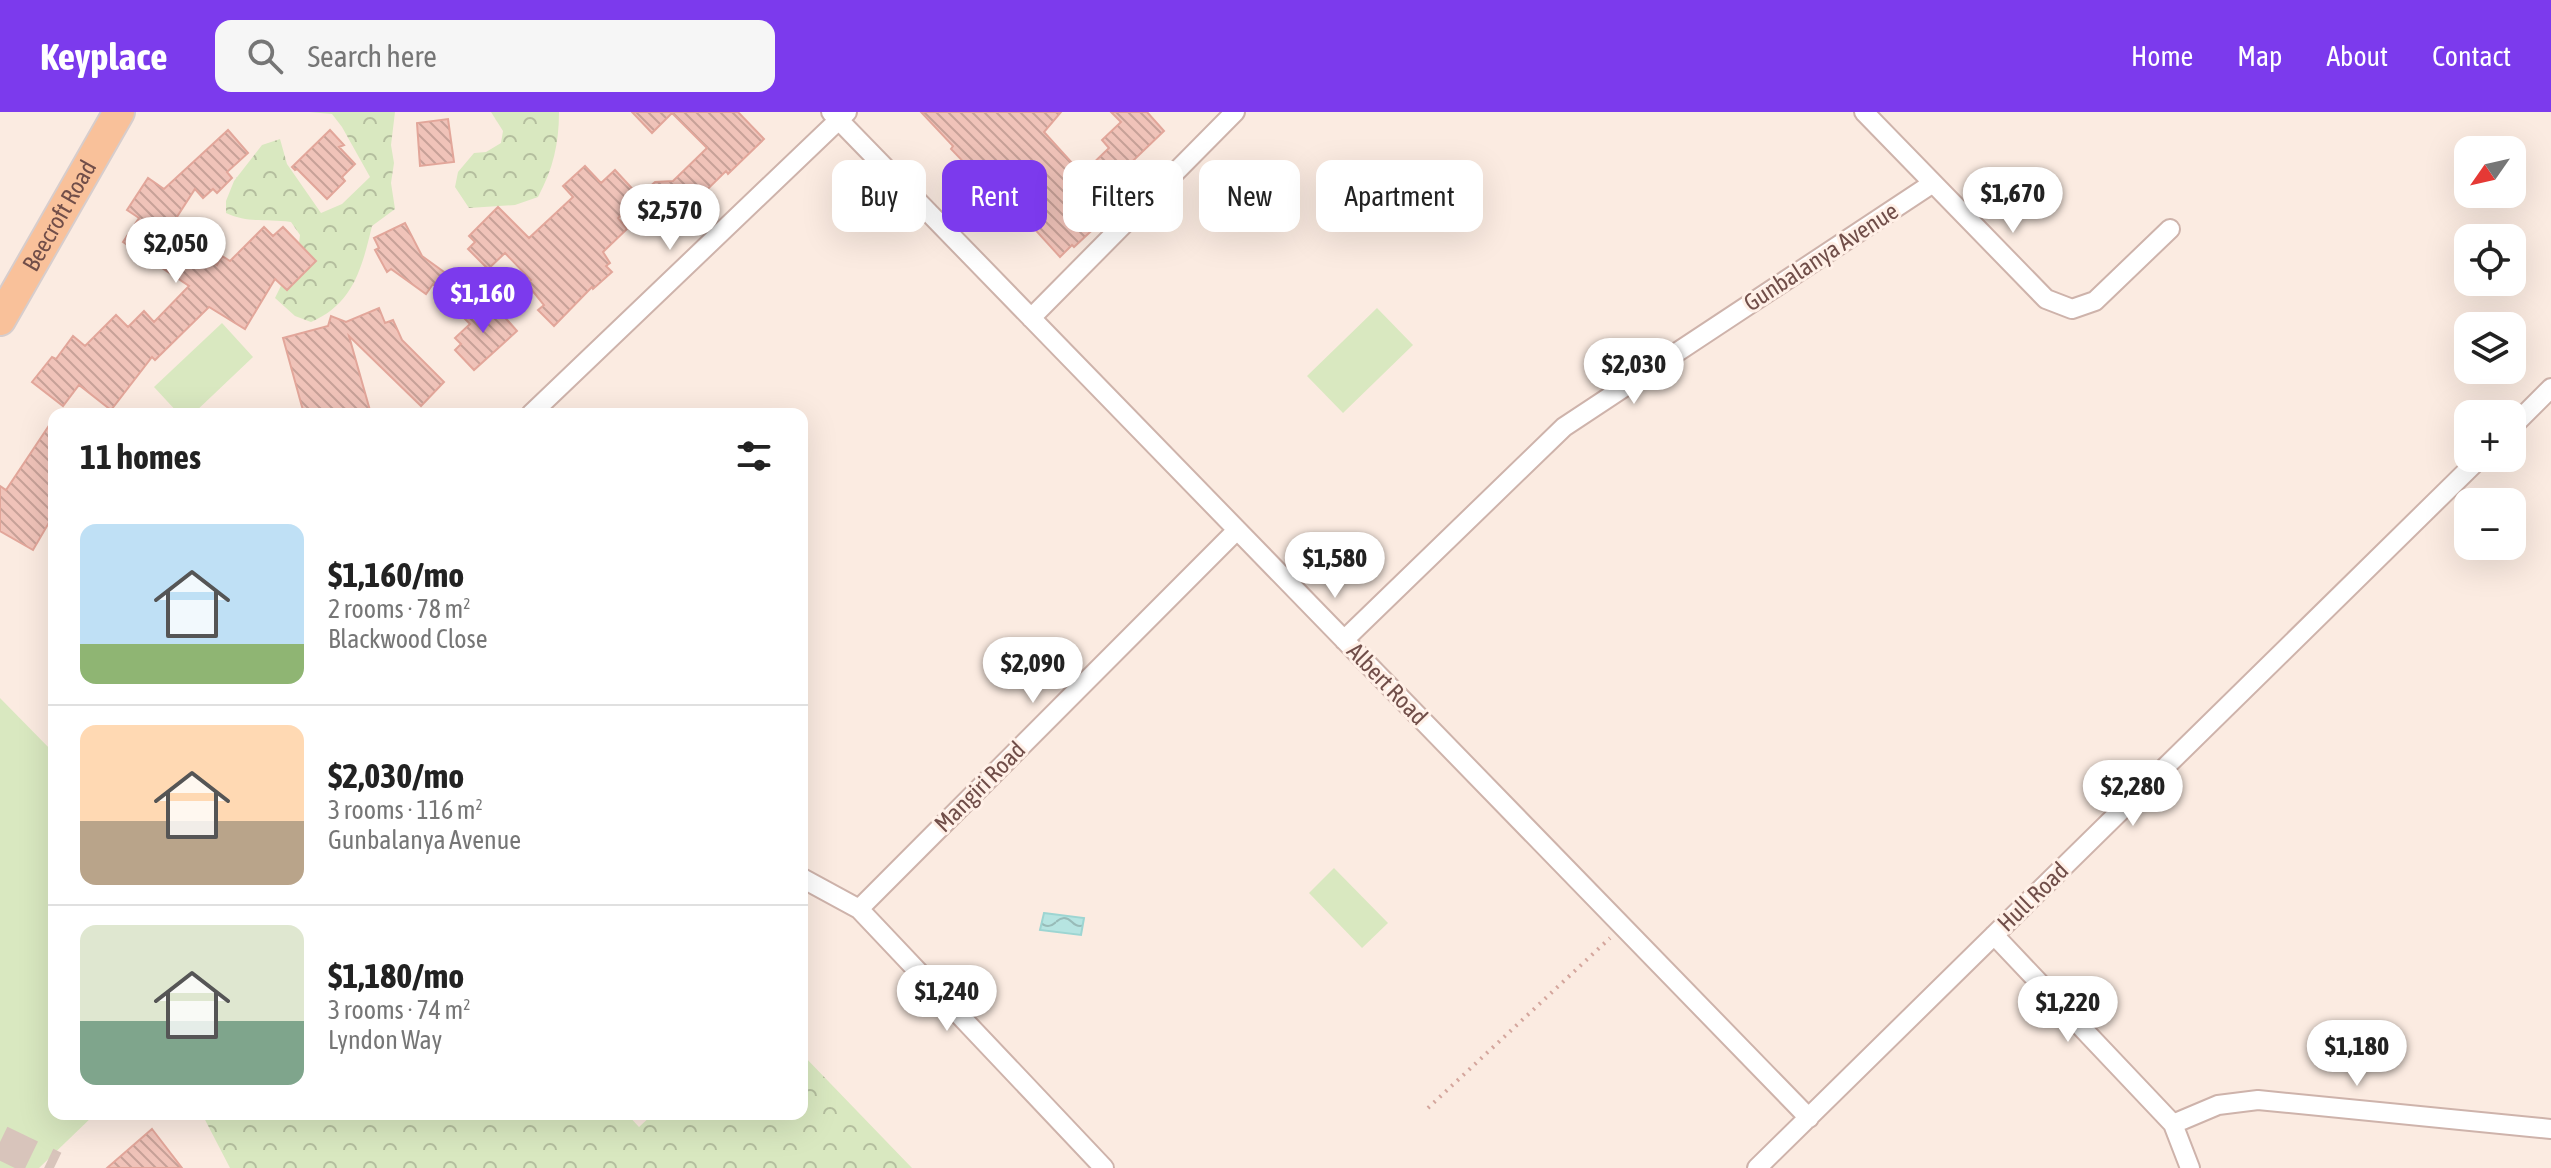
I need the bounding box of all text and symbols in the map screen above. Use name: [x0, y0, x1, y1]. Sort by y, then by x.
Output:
search box: [215, 20, 775, 92]
icon: search: [243, 34, 287, 78]
text: Keyplace: [40, 35, 167, 78]
text: Search here: [307, 39, 437, 73]
text: Home: [2131, 40, 2193, 72]
text: Map: [2237, 40, 2282, 72]
text: About: [2326, 40, 2388, 72]
text: Contact: [2432, 40, 2511, 72]
north arrow: [2454, 136, 2526, 208]
map controls: [2454, 136, 2526, 560]
street label: Beecroft Road: [17, 156, 101, 276]
chip: Buy: [832, 160, 926, 232]
chip: Rent: [942, 160, 1047, 232]
chip: Filters: [1063, 160, 1183, 232]
chip: New: [1199, 160, 1300, 232]
chip: Apartment: [1316, 160, 1483, 232]
pin: $1,670: [1948, 167, 2078, 235]
text: $1,670: [1981, 178, 2045, 208]
pin: $2,570: [605, 184, 735, 252]
text: $2,570: [638, 195, 702, 225]
street label: Gunbalanya Avenue: [1739, 197, 1903, 316]
pin: $2,050: [111, 217, 241, 285]
button: locate: [2454, 224, 2526, 296]
text: $2,050: [144, 228, 208, 258]
pin: $1,160: [418, 267, 548, 335]
text: $1,160: [451, 278, 515, 308]
button: layers: [2454, 312, 2526, 384]
pin: $2,030: [1569, 338, 1699, 406]
text: $2,030: [1602, 349, 1666, 379]
button: +: [2454, 400, 2526, 472]
icon: filters: [732, 434, 776, 478]
text: 11 homes: [80, 437, 201, 476]
button: −: [2454, 488, 2526, 560]
pin: $1,580: [1270, 532, 1400, 600]
text: $1,580: [1303, 543, 1367, 573]
text: $1,160/mo: [328, 555, 464, 594]
icon: home: [144, 556, 240, 652]
text: 2 rooms · 78 m²: [328, 594, 470, 624]
text: Blackwood Close: [328, 624, 487, 654]
pin: $2,090: [968, 637, 1098, 705]
street label: Albert Road: [1342, 637, 1433, 730]
text: $2,090: [1001, 648, 1065, 678]
street label: Mangiri Road: [929, 736, 1030, 837]
text: $2,030/mo: [328, 756, 464, 795]
icon: home: [144, 757, 240, 853]
pin: $2,280: [2068, 760, 2198, 828]
text: $2,280: [2101, 771, 2165, 801]
text: 3 rooms · 116 m²: [328, 795, 483, 825]
text: Gunbalanya Avenue: [328, 825, 521, 855]
street label: Hull Road: [1992, 857, 2073, 937]
text: $1,180/mo: [328, 956, 464, 995]
icon: home: [144, 957, 240, 1053]
pin: $1,240: [882, 965, 1012, 1033]
text: $1,240: [915, 976, 979, 1006]
pin: $1,220: [2003, 976, 2133, 1044]
text: $1,220: [2036, 987, 2100, 1017]
text: 3 rooms · 74 m²: [328, 995, 470, 1025]
pin: $1,180: [2292, 1020, 2422, 1088]
text: Lyndon Way: [328, 1025, 442, 1055]
text: $1,180: [2325, 1031, 2389, 1061]

